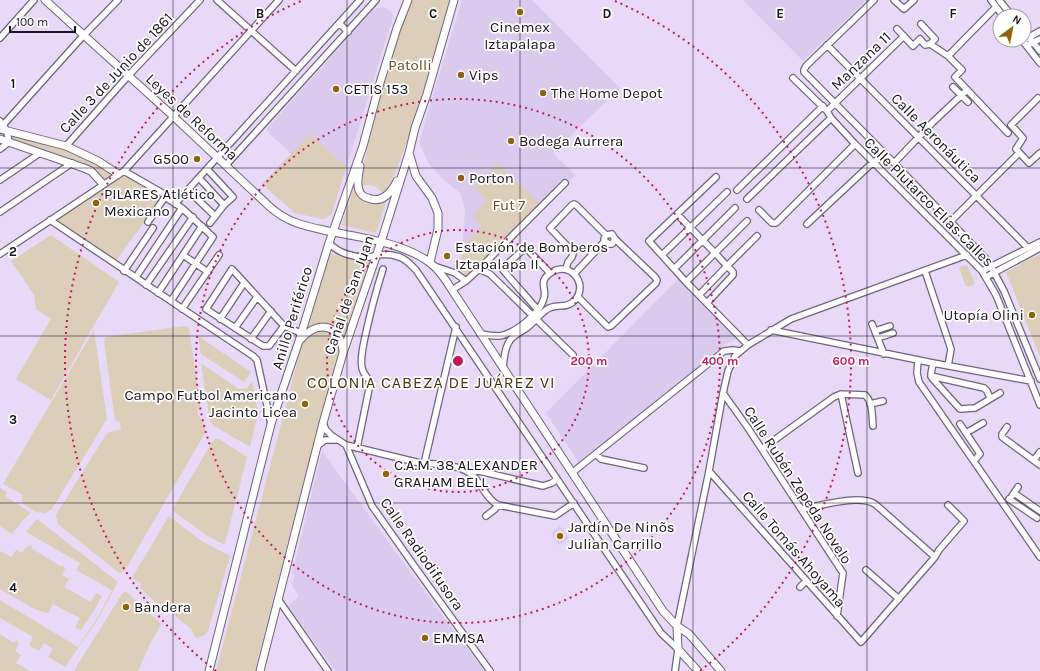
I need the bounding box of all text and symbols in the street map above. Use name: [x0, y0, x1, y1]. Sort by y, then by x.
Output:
text: B: [256, 6, 264, 21]
text: C: [429, 6, 437, 21]
text: D: [603, 6, 612, 21]
text: E: [776, 6, 784, 21]
text: F: [949, 6, 957, 21]
marker: Cinemex Iztapalapa: [515, 7, 525, 17]
scale bar: [10, 8, 75, 34]
north arrow: [992, 8, 1032, 48]
street label: Calle 3 de Junio de 1861: [56, 9, 176, 137]
text: N: [1010, 12, 1024, 28]
text: 100 m: [16, 15, 48, 29]
place label: Cinemex Iztapalapa: [484, 18, 556, 53]
street label: Manzana 11: [827, 28, 895, 94]
park label: Patolli: [388, 56, 432, 74]
place label: Vips: [469, 66, 499, 84]
street label: Leyes de Reforma: [142, 70, 242, 164]
marker: Vips: [456, 70, 466, 80]
text: 1: [11, 76, 15, 91]
place label: CETIS 153: [344, 80, 408, 98]
marker: CETIS 153: [331, 84, 341, 94]
place label: The Home Depot: [551, 84, 663, 102]
marker: The Home Depot: [538, 88, 548, 98]
street label: Calle Aeronáutica: [887, 89, 985, 187]
place label: Bodega Aurrera: [519, 132, 623, 150]
street label: Calle Plutarco Elías Calles: [860, 133, 998, 271]
marker: Bodega Aurrera: [506, 136, 516, 146]
place label: G500: [153, 150, 189, 168]
marker: G500: [192, 154, 202, 164]
place label: Porton: [469, 169, 514, 187]
marker: Porton: [456, 173, 466, 183]
place label: PILARES Atlético Mexicano: [104, 185, 215, 220]
park label: Fut 7: [493, 196, 525, 214]
marker: PILARES Atlético Mexicano: [91, 198, 101, 208]
street label: Canal de San Juan: [320, 233, 378, 357]
place label: Estación de Bomberos Iztapalapa II: [455, 238, 608, 273]
text: 2: [9, 244, 17, 259]
marker: Estación de Bomberos Iztapalapa II: [442, 251, 452, 261]
street label: Anillo Periférico: [268, 264, 316, 372]
place label: Utopía Olini: [943, 306, 1024, 324]
marker: Utopía Olini: [1027, 310, 1037, 320]
centre of rings: [451, 354, 465, 368]
text: 200 m: [571, 354, 607, 368]
text: 400 m: [702, 354, 738, 368]
text: 600 m: [833, 354, 869, 368]
district label: COLONIA CABEZA DE JUÁREZ VI: [307, 373, 555, 392]
place label: Campo Futbol Americano Jacinto Licea: [124, 386, 297, 421]
marker: Campo Futbol Americano Jacinto Licea: [300, 399, 310, 409]
street label: Calle Rubén Zepeda Novelo: [740, 403, 856, 567]
text: 3: [9, 412, 17, 427]
place label: C.A.M. 38 ALEXANDER GRAHAM BELL: [394, 456, 538, 491]
marker: C.A.M. 38 ALEXANDER GRAHAM BELL: [381, 469, 391, 479]
street label: Calle Tomás Ahoyama: [738, 487, 850, 611]
street label: Calle Radiodifusora: [376, 494, 468, 614]
place label: Jardín De Ninõs Julian Carrillo: [568, 518, 675, 553]
marker: Jardín De Ninõs Julian Carrillo: [555, 531, 565, 541]
text: 4: [9, 580, 17, 595]
place label: Bandera: [134, 598, 191, 616]
marker: Bandera: [121, 602, 131, 612]
place label: EMMSA: [433, 629, 485, 647]
marker: EMMSA: [420, 633, 430, 643]

